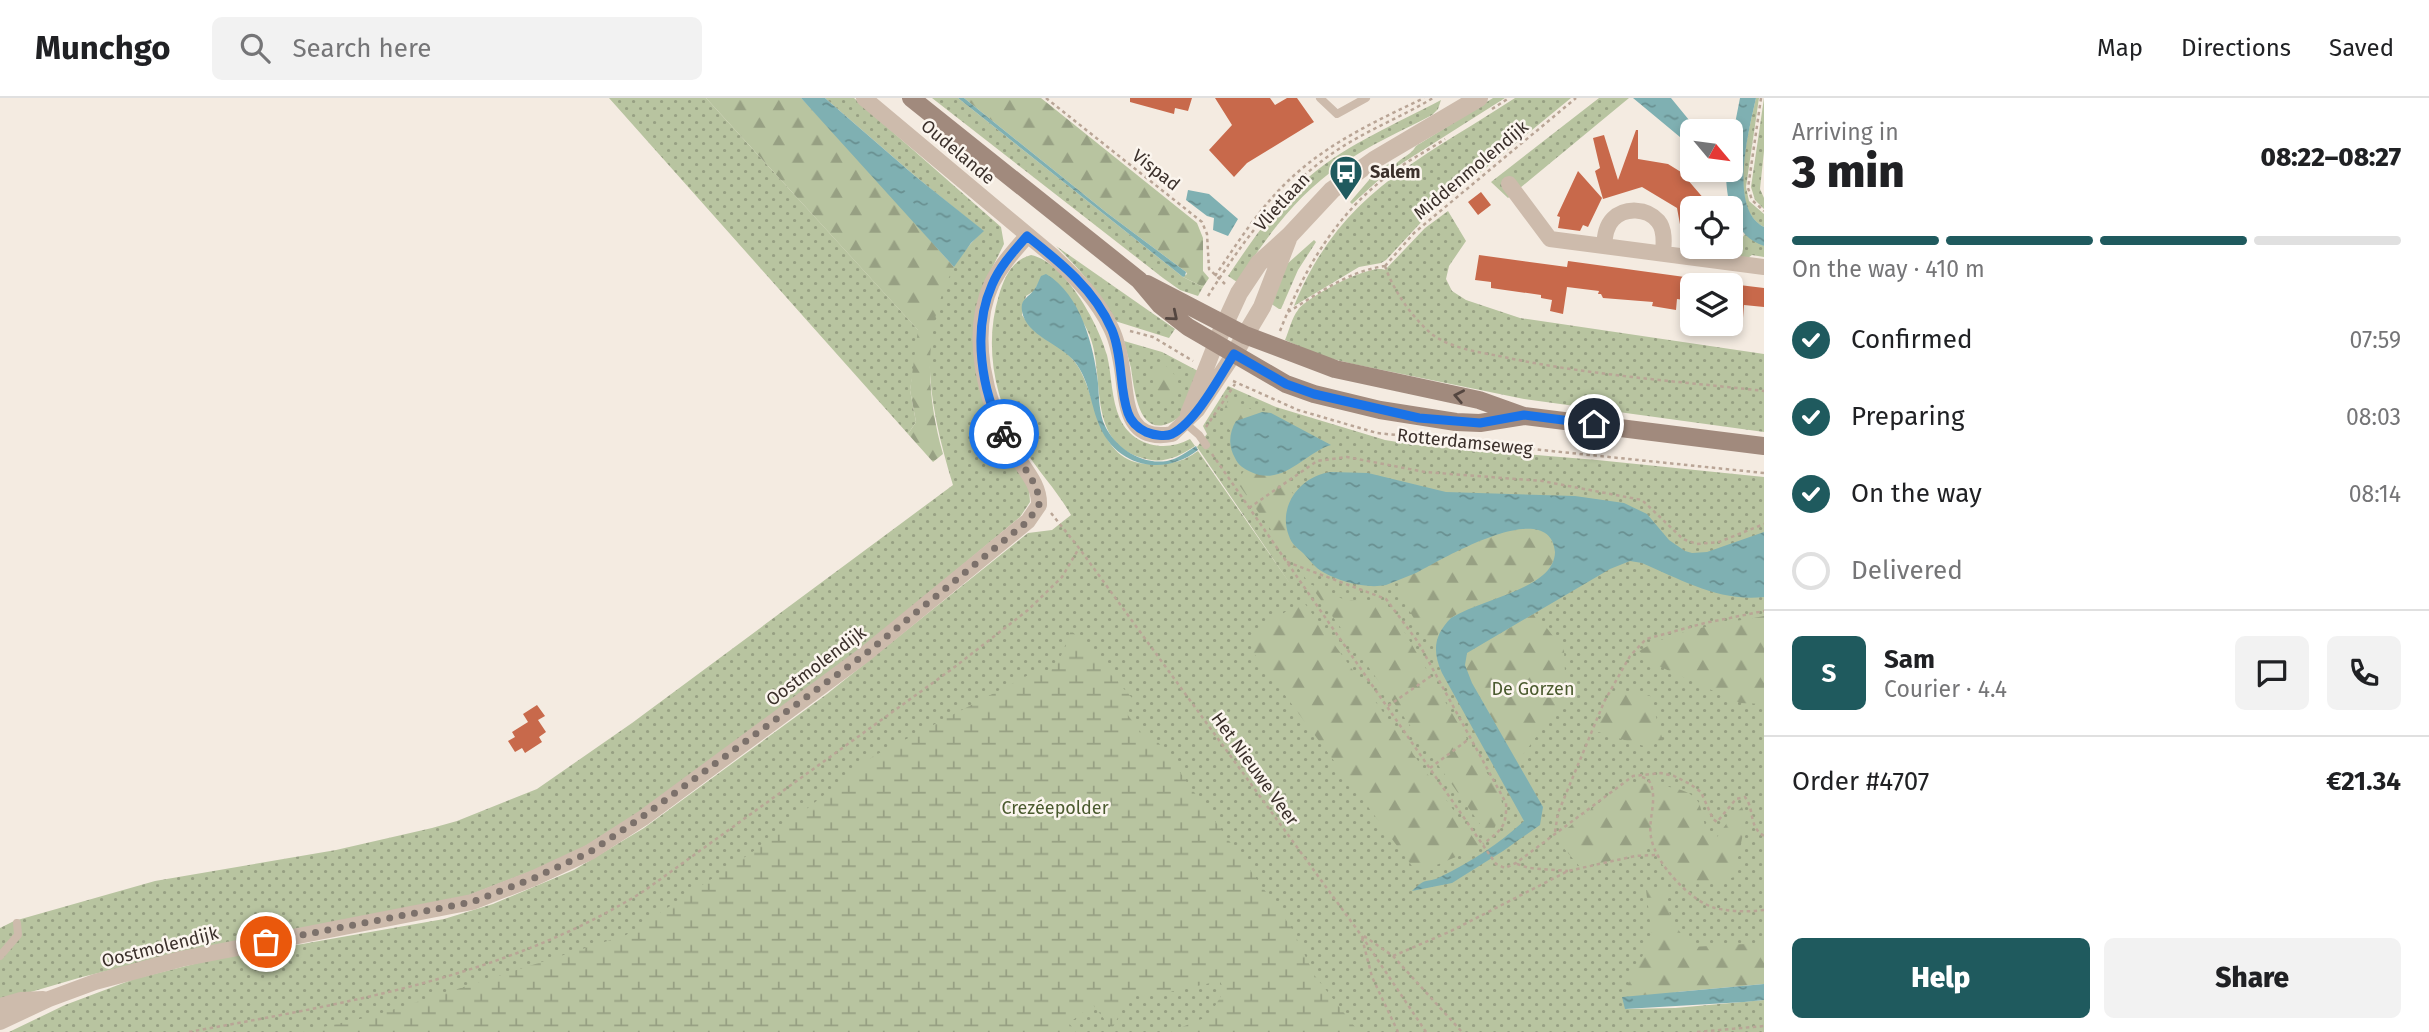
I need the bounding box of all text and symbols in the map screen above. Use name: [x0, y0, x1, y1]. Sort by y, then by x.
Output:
search box: [212, 17, 702, 80]
text: Munchgo: [35, 28, 170, 68]
icon: search: [236, 29, 274, 67]
text: Search here: [292, 33, 431, 64]
text: Map: [2097, 34, 2143, 62]
text: Directions: [2181, 34, 2291, 62]
text: Saved: [2329, 34, 2394, 62]
street label: Oudelande: [917, 115, 999, 189]
street label: Middenmolendijk: [1409, 115, 1533, 224]
text: Arriving in: [1792, 118, 1899, 146]
north arrow: [1680, 119, 1743, 182]
map controls: [1680, 119, 1743, 336]
text: 08:22–08:27: [2261, 142, 2401, 173]
text: 3 min: [1792, 144, 1905, 199]
street label: Vispad: [1128, 145, 1184, 195]
bus stop icon: Salem: [1327, 153, 1365, 202]
place label: Salem: [1370, 161, 1420, 183]
street label: Vlietlaan: [1249, 168, 1315, 236]
button: locate: [1680, 196, 1743, 259]
text: On the way · 410 m: [1792, 255, 1985, 283]
button: layers: [1680, 273, 1743, 336]
one-way arrow: [1165, 308, 1178, 320]
icon: check: [1792, 321, 1830, 359]
text: Confirmed: [1851, 324, 1972, 355]
text: 07:59: [2350, 326, 2401, 354]
one-way arrow: [1453, 389, 1465, 404]
pin: [1564, 394, 1624, 454]
icon: check: [1792, 398, 1830, 436]
courier: [969, 399, 1039, 469]
text: Preparing: [1851, 401, 1964, 432]
text: 08:03: [2346, 403, 2401, 431]
icon: home: [1575, 405, 1613, 443]
icon: bike: [985, 415, 1023, 453]
street label: Rotterdamseweg: [1396, 424, 1535, 460]
icon: check: [1792, 475, 1830, 513]
text: On the way: [1851, 478, 1982, 509]
text: 08:14: [2349, 480, 2401, 508]
text: Delivered: [1851, 555, 1963, 586]
street label: Oostmolendijk: [762, 621, 871, 711]
button: chat: [2235, 636, 2309, 710]
button: phone: [2327, 636, 2401, 710]
text: Sam: [1884, 644, 1935, 675]
text: S: [1822, 658, 1836, 689]
text: Courier · 4.4: [1884, 675, 2007, 703]
park label: De Gorzen: [1492, 678, 1574, 700]
street label: Het Nieuwe Veer: [1207, 708, 1303, 830]
text: Order #4707: [1792, 766, 1929, 797]
text: €21.34: [2326, 766, 2401, 797]
park label: Crezéepolder: [1001, 797, 1109, 819]
pin: [236, 912, 296, 972]
street label: Oostmolendijk: [99, 922, 221, 972]
icon: bag: [247, 923, 285, 961]
button: Help: [1792, 938, 2090, 1018]
button: Share: [2104, 938, 2401, 1018]

